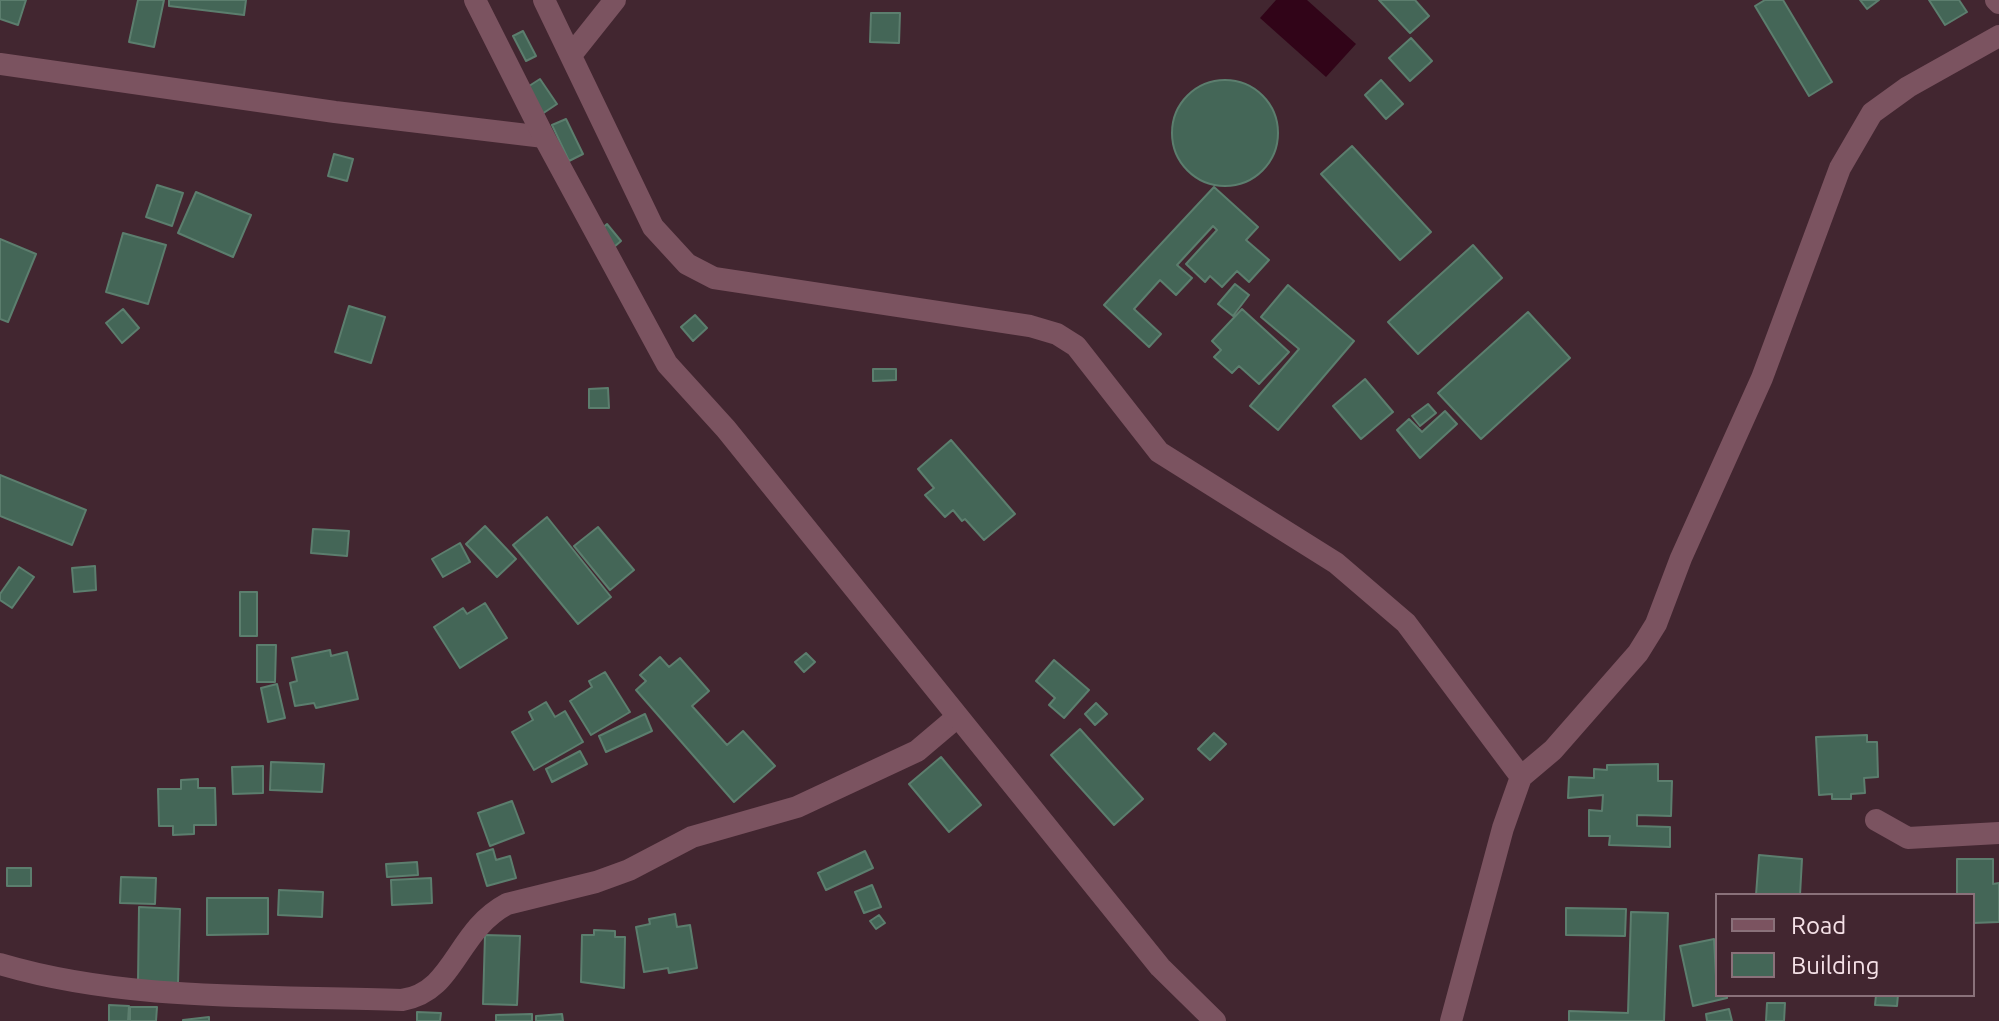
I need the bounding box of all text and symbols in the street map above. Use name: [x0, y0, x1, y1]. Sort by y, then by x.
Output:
legend: [1715, 893, 1975, 997]
text: Road: [1791, 912, 1846, 939]
text: Building: [1791, 952, 1879, 979]

